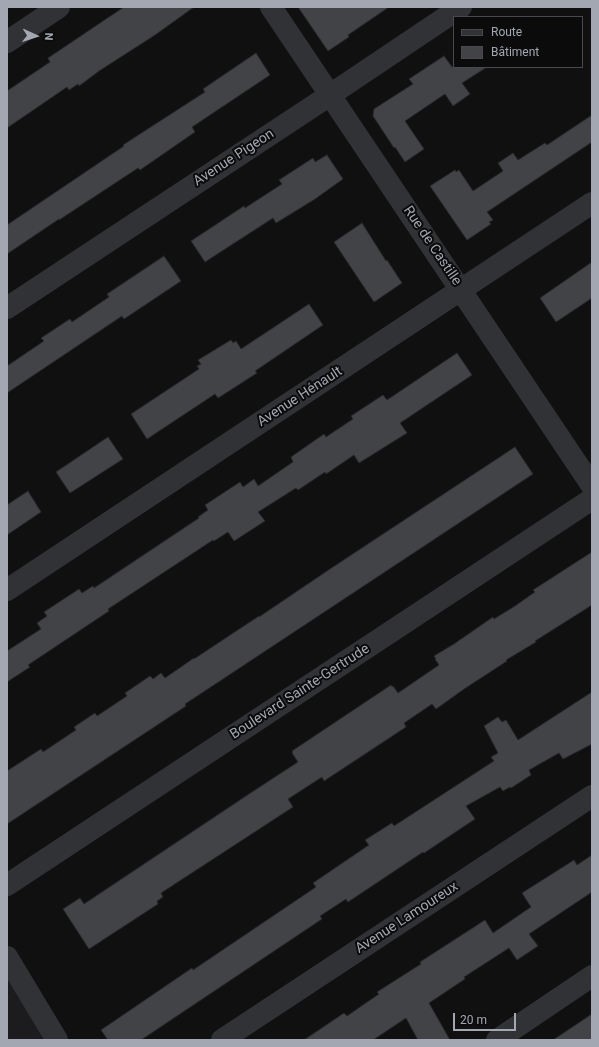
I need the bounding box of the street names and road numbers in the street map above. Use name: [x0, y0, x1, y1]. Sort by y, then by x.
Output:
street label: Avenue Pigeon: [191, 126, 277, 190]
street label: Rue de Castille: [399, 203, 465, 289]
street label: Avenue Hénault: [254, 363, 346, 431]
street label: Boulevard Sainte-Gertrude: [227, 641, 373, 743]
street label: Avenue Lamoureux: [352, 879, 462, 957]

